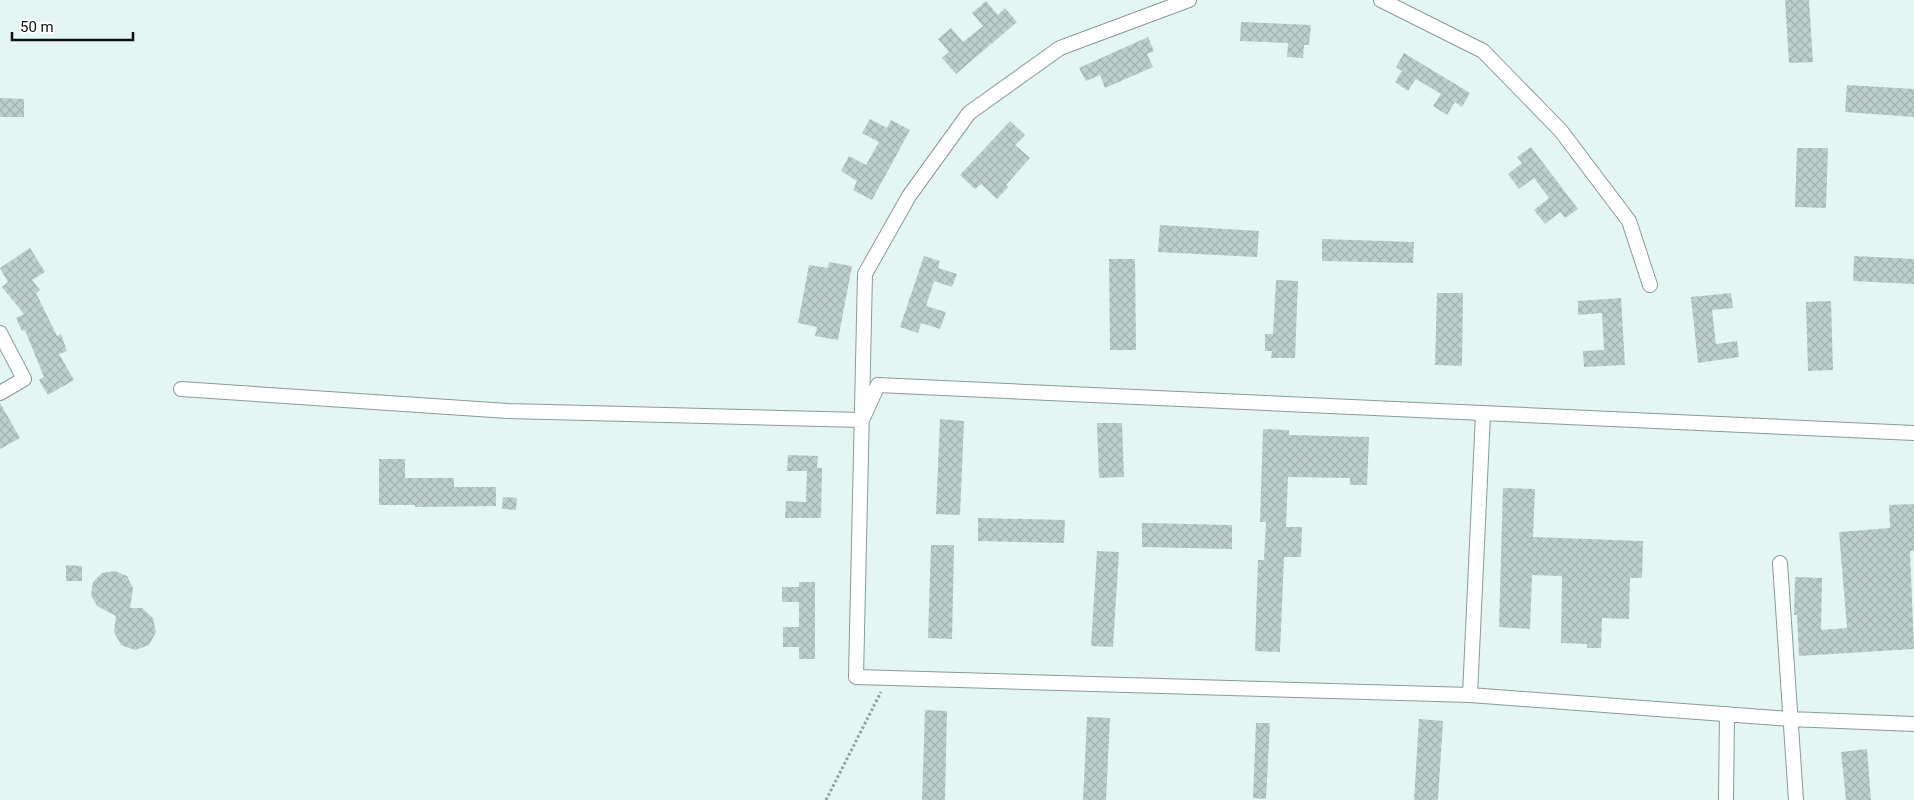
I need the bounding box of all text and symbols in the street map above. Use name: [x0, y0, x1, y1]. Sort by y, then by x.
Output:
scale bar: [12, 10, 134, 42]
text: 50 m: [20, 18, 54, 36]

